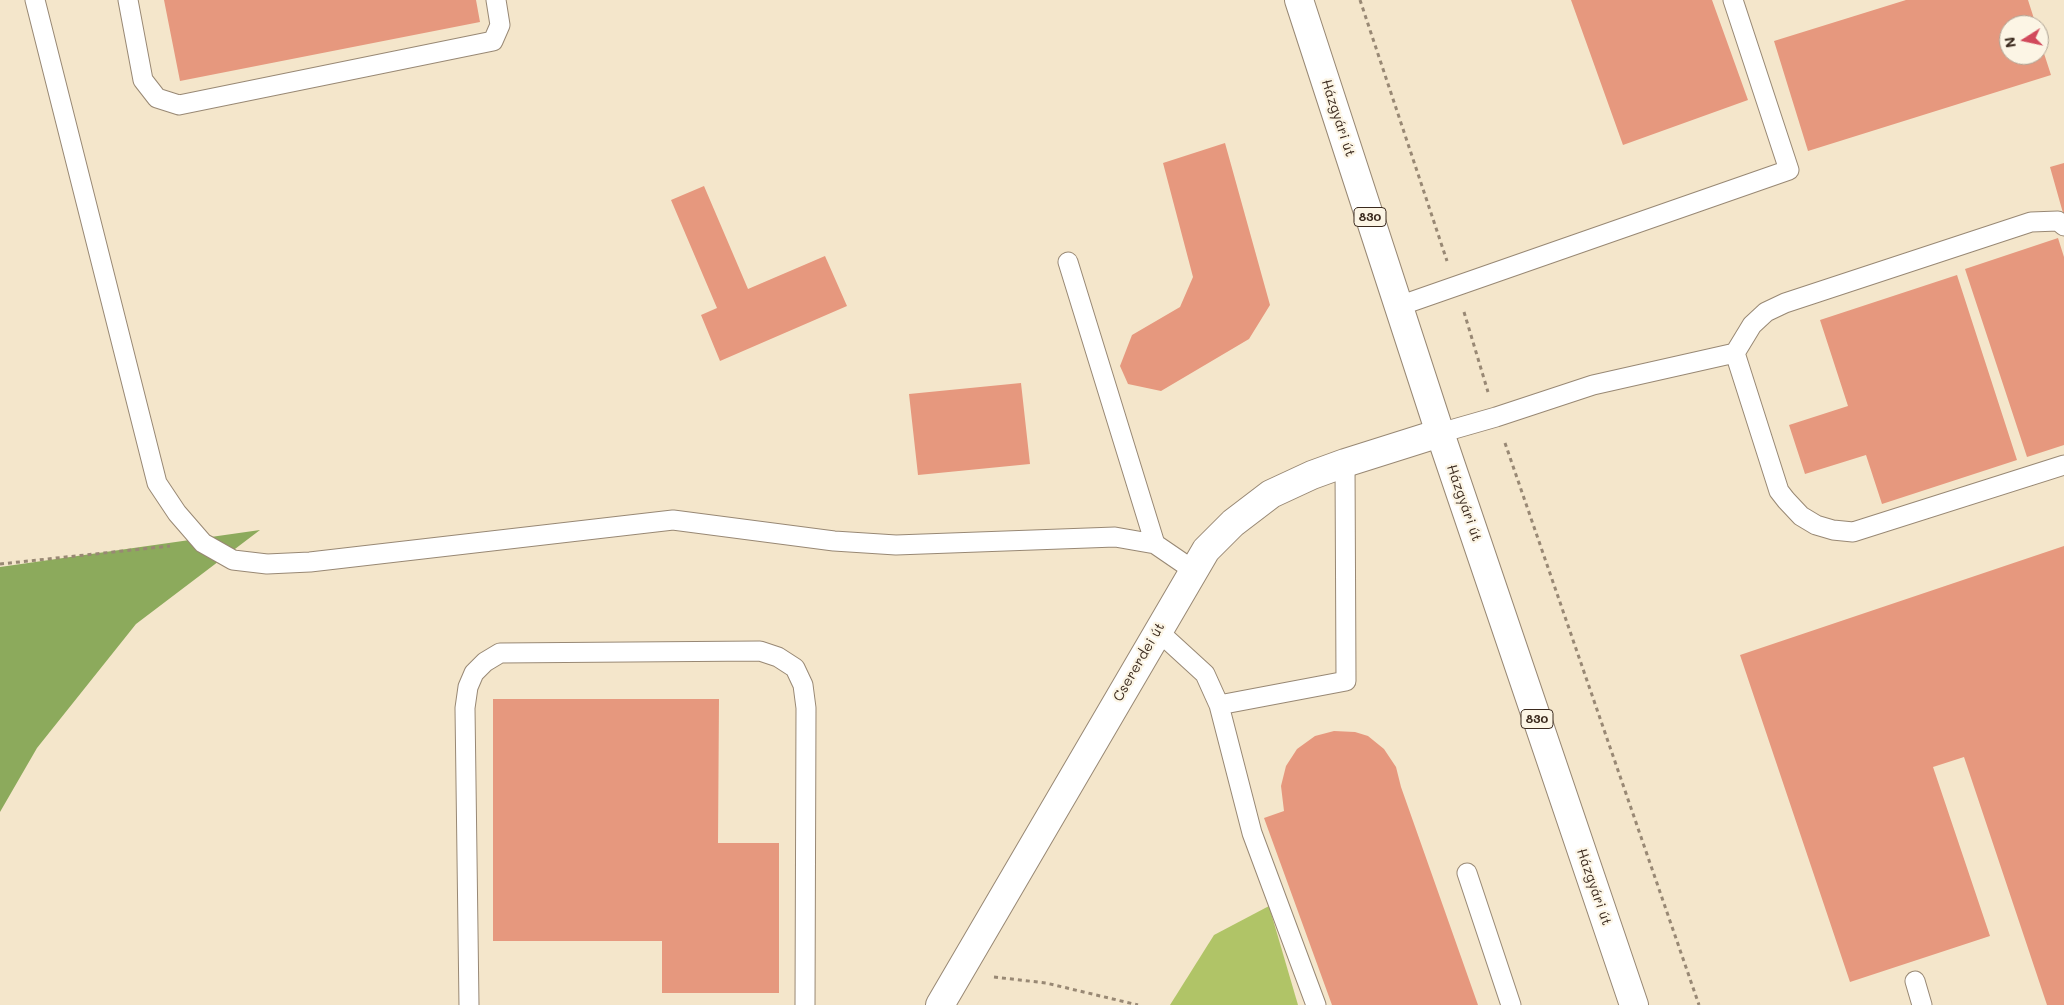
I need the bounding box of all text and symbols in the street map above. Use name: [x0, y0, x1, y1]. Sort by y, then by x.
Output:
north arrow: [1999, 15, 2049, 65]
text: N: [1999, 36, 2020, 49]
street label: Házgyári út: [1318, 77, 1358, 159]
road number: 830: [1354, 208, 1386, 226]
street label: Házgyári út: [1443, 462, 1485, 544]
street label: Csererdei út: [1110, 620, 1168, 704]
road number: 830: [1521, 710, 1553, 729]
street label: Házgyári út: [1573, 846, 1615, 928]

